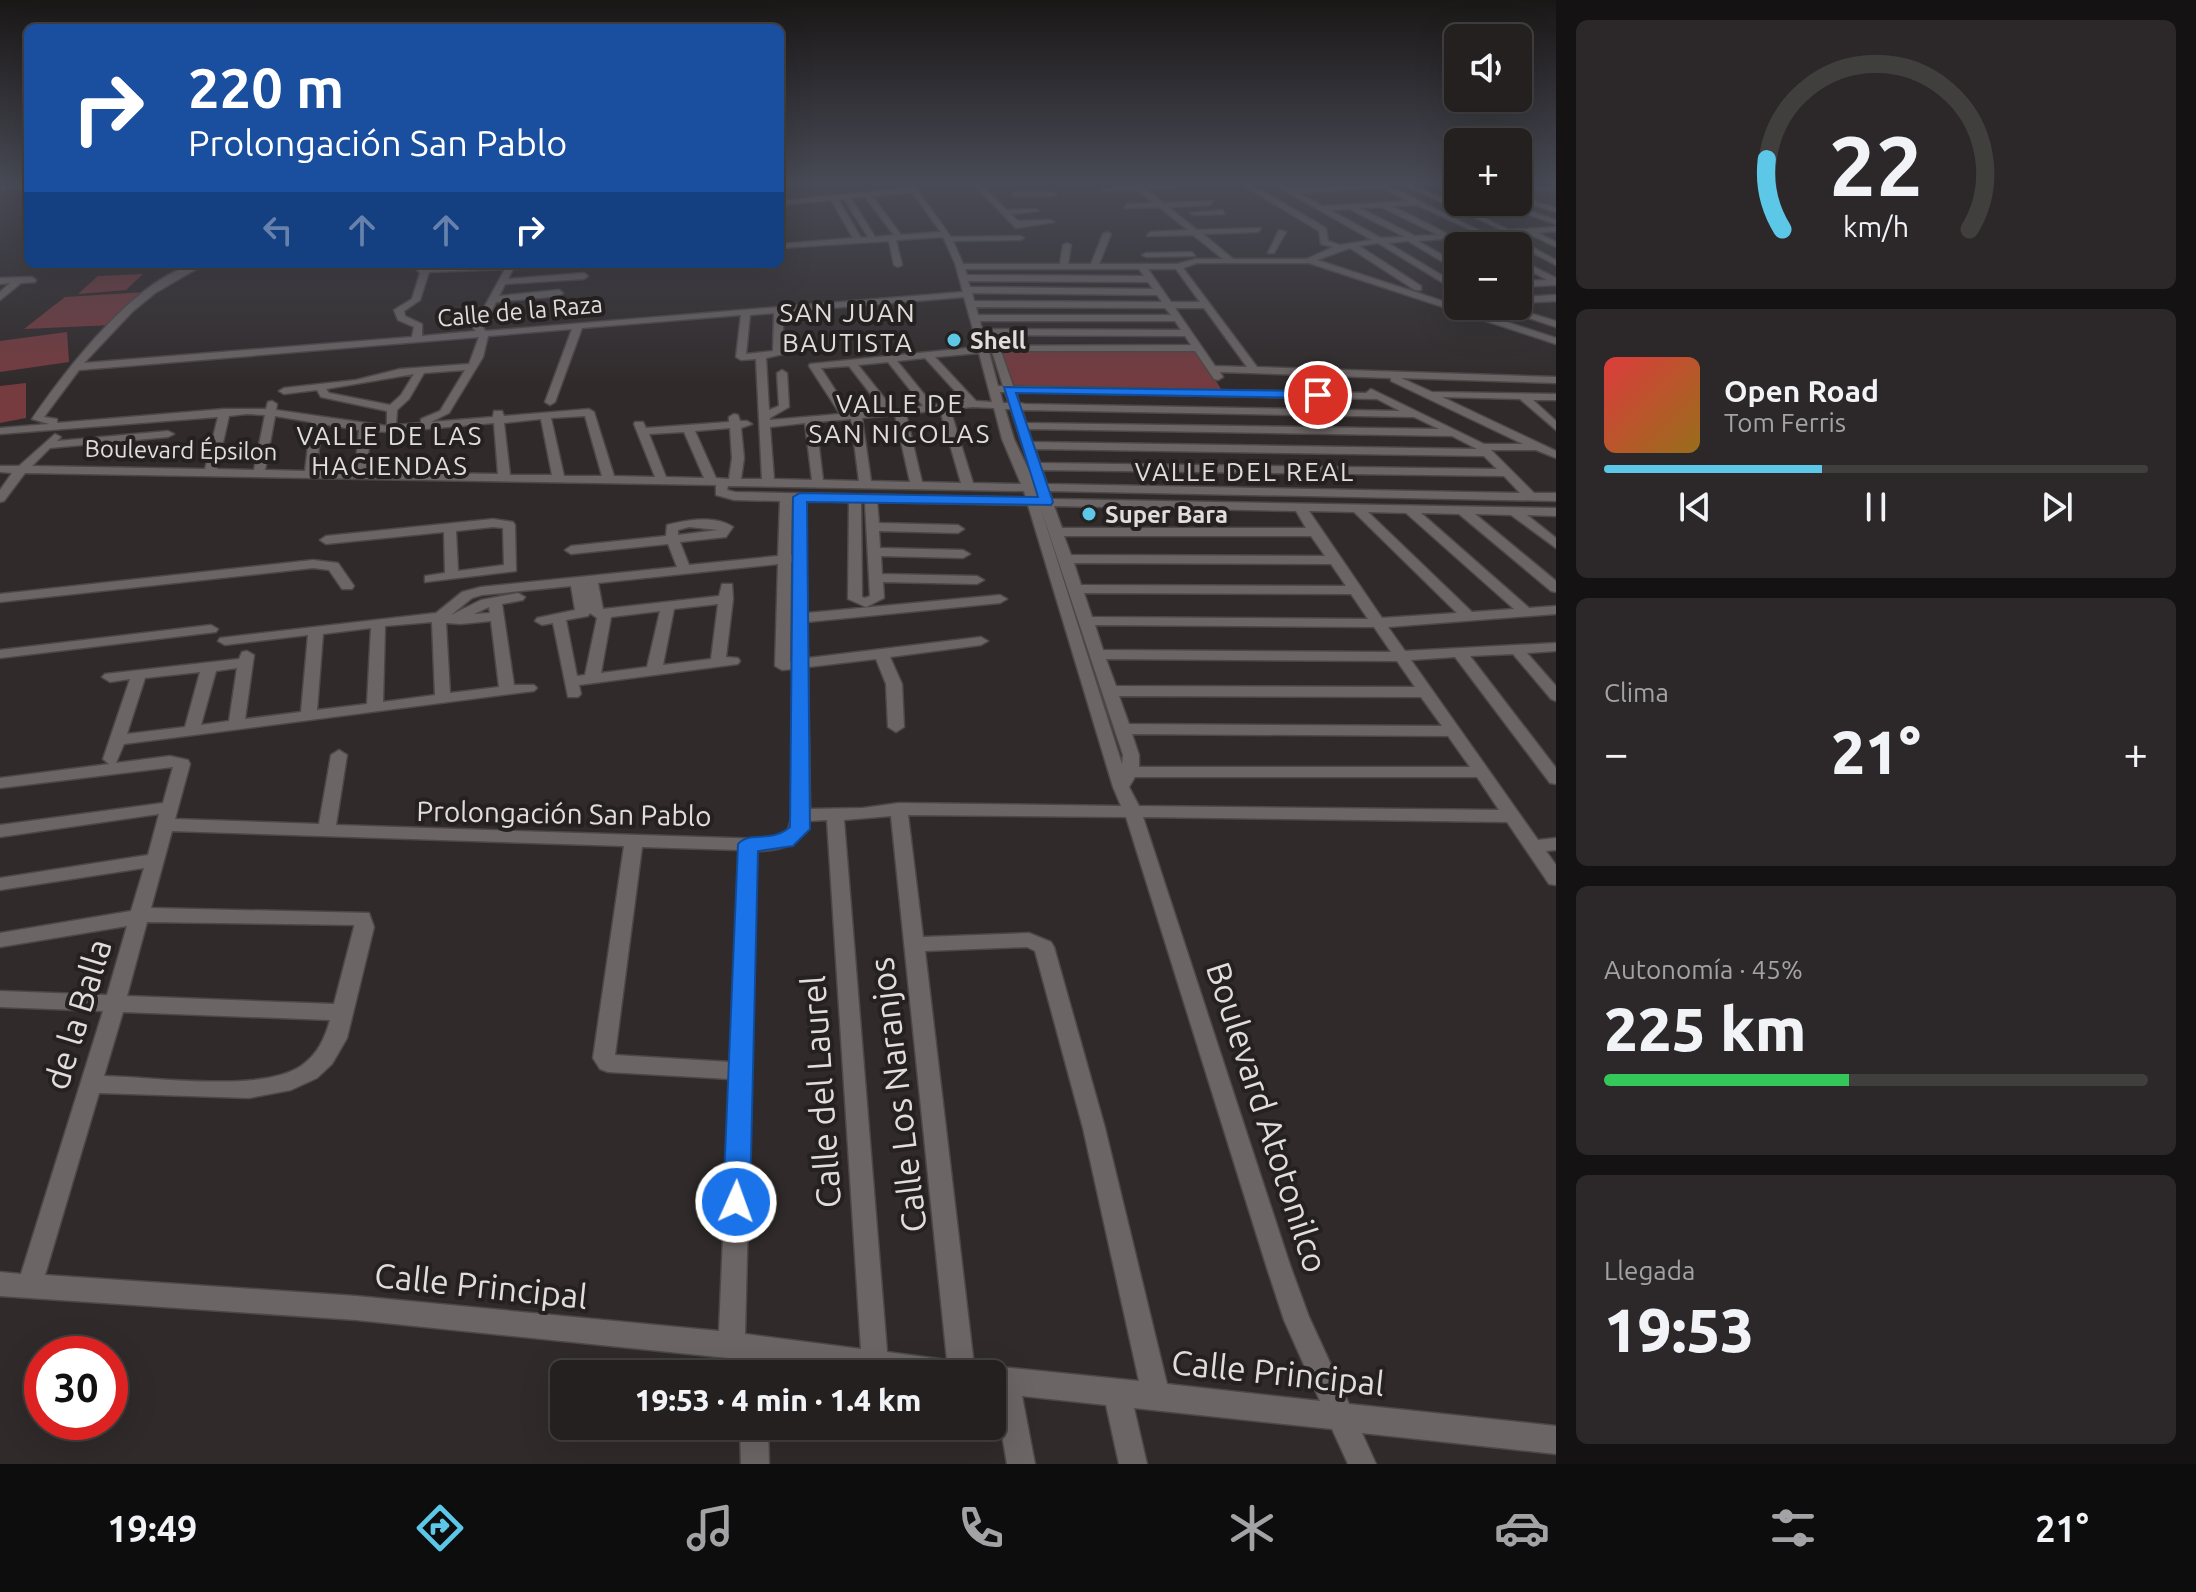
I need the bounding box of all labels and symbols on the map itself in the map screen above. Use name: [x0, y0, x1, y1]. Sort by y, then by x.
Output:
street label: Calle de la Raza: [436, 290, 604, 332]
district label: SAN JUAN BAUTISTA: [779, 298, 917, 357]
place label: Shell: [970, 327, 1026, 354]
marker: Shell: [945, 331, 963, 349]
pin: [1284, 361, 1352, 429]
district label: VALLE DE SAN NICOLAS: [809, 389, 992, 448]
district label: VALLE DE LAS HACIENDAS: [297, 421, 483, 480]
street label: Boulevard Épsilon: [84, 434, 278, 465]
district label: VALLE DEL REAL: [1135, 457, 1355, 486]
place label: Super Bara: [1105, 501, 1228, 528]
marker: Super Bara: [1080, 505, 1098, 523]
street label: Prolongación San Pablo: [416, 795, 712, 831]
street label: de la Balla: [36, 934, 118, 1094]
street label: Calle Los Naranjos: [861, 955, 933, 1235]
street label: Boulevard Atotonilco: [1200, 957, 1336, 1277]
street label: Calle del Laurel: [793, 975, 847, 1209]
position arrow: [694, 1160, 778, 1244]
street label: Calle Principal: [373, 1255, 589, 1315]
speed limit sign: 30: [24, 1336, 128, 1440]
street label: Calle Principal: [1170, 1342, 1386, 1402]

